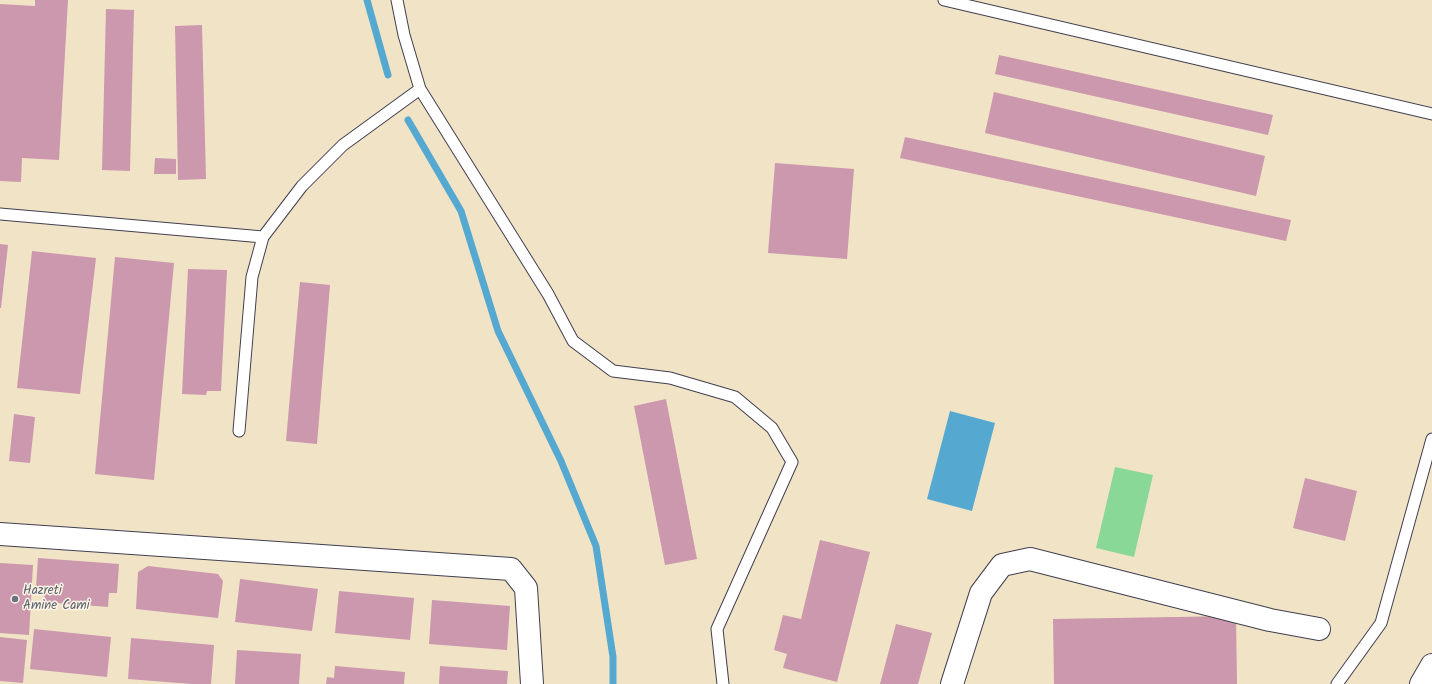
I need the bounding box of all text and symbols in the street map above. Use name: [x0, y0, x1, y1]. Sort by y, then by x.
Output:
place label: Hazreti Amine Cami: [23, 584, 90, 615]
marker: Hazreti Amine Cami: [10, 594, 20, 604]

